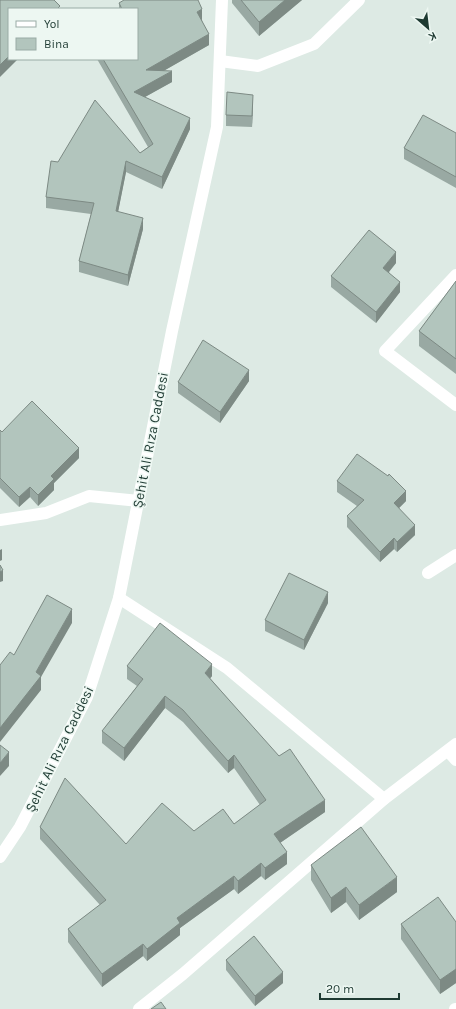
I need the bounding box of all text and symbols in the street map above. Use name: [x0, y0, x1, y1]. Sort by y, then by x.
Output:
legend: [8, 8, 138, 60]
north arrow: [408, 8, 448, 48]
text: Yol: [44, 17, 60, 31]
text: K: [426, 29, 439, 44]
text: Bina: [44, 37, 69, 51]
street label: Şehit Ali Rıza Caddesi: [129, 371, 172, 510]
street label: Şehit Ali Rıza Caddesi: [21, 683, 97, 815]
scale bar: [320, 975, 399, 1001]
text: 20 m: [326, 982, 354, 996]

